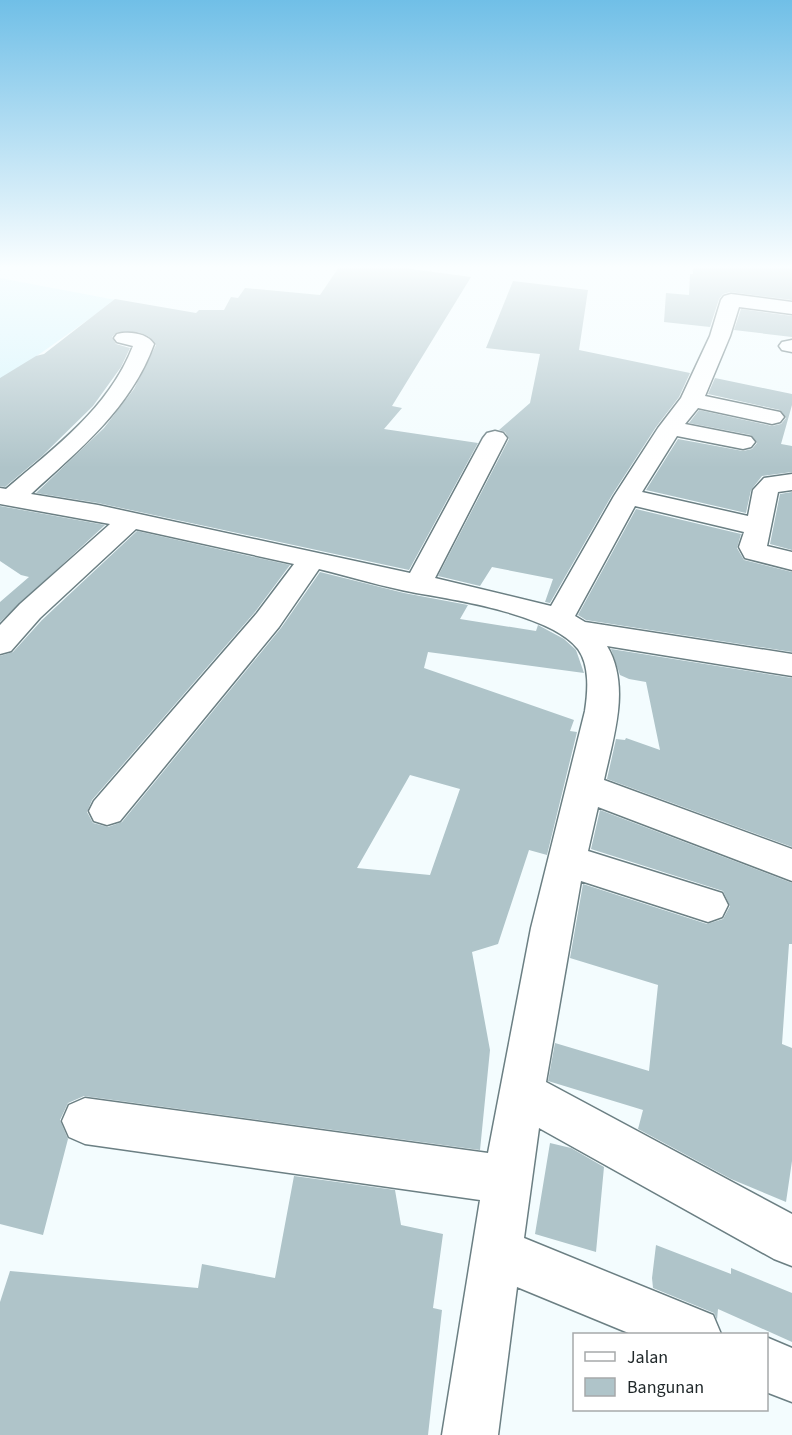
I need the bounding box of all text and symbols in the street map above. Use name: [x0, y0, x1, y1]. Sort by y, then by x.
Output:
legend: [573, 1333, 768, 1411]
text: Jalan: [627, 1345, 668, 1370]
text: Bangunan: [627, 1375, 704, 1400]

